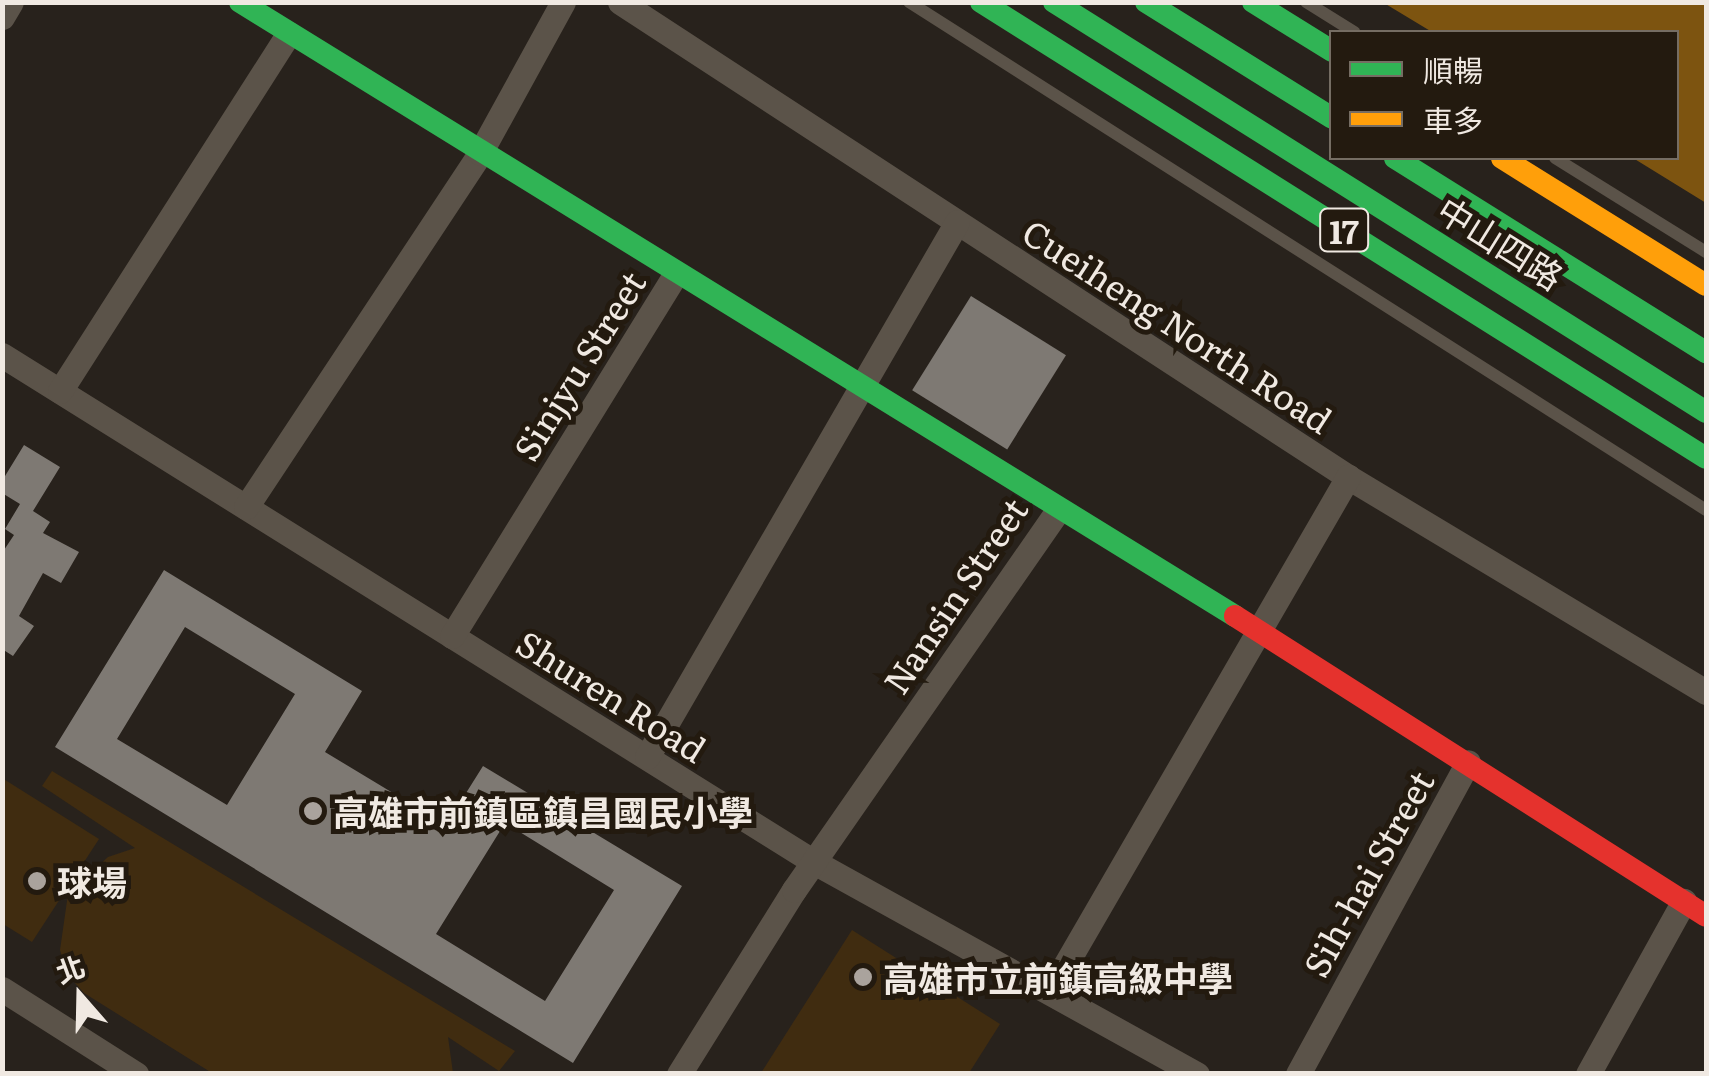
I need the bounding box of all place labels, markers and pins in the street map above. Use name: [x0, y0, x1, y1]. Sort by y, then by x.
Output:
place label: 高雄市前鎮區鎮昌國民小學: [333, 790, 753, 832]
marker: 高雄市前鎮區鎮昌國民小學: [302, 800, 324, 822]
place label: 球場: [57, 860, 127, 902]
marker: 球場: [26, 870, 48, 892]
place label: 高雄市立前鎮高級中學: [883, 956, 1233, 998]
marker: 高雄市立前鎮高級中學: [852, 966, 874, 988]

